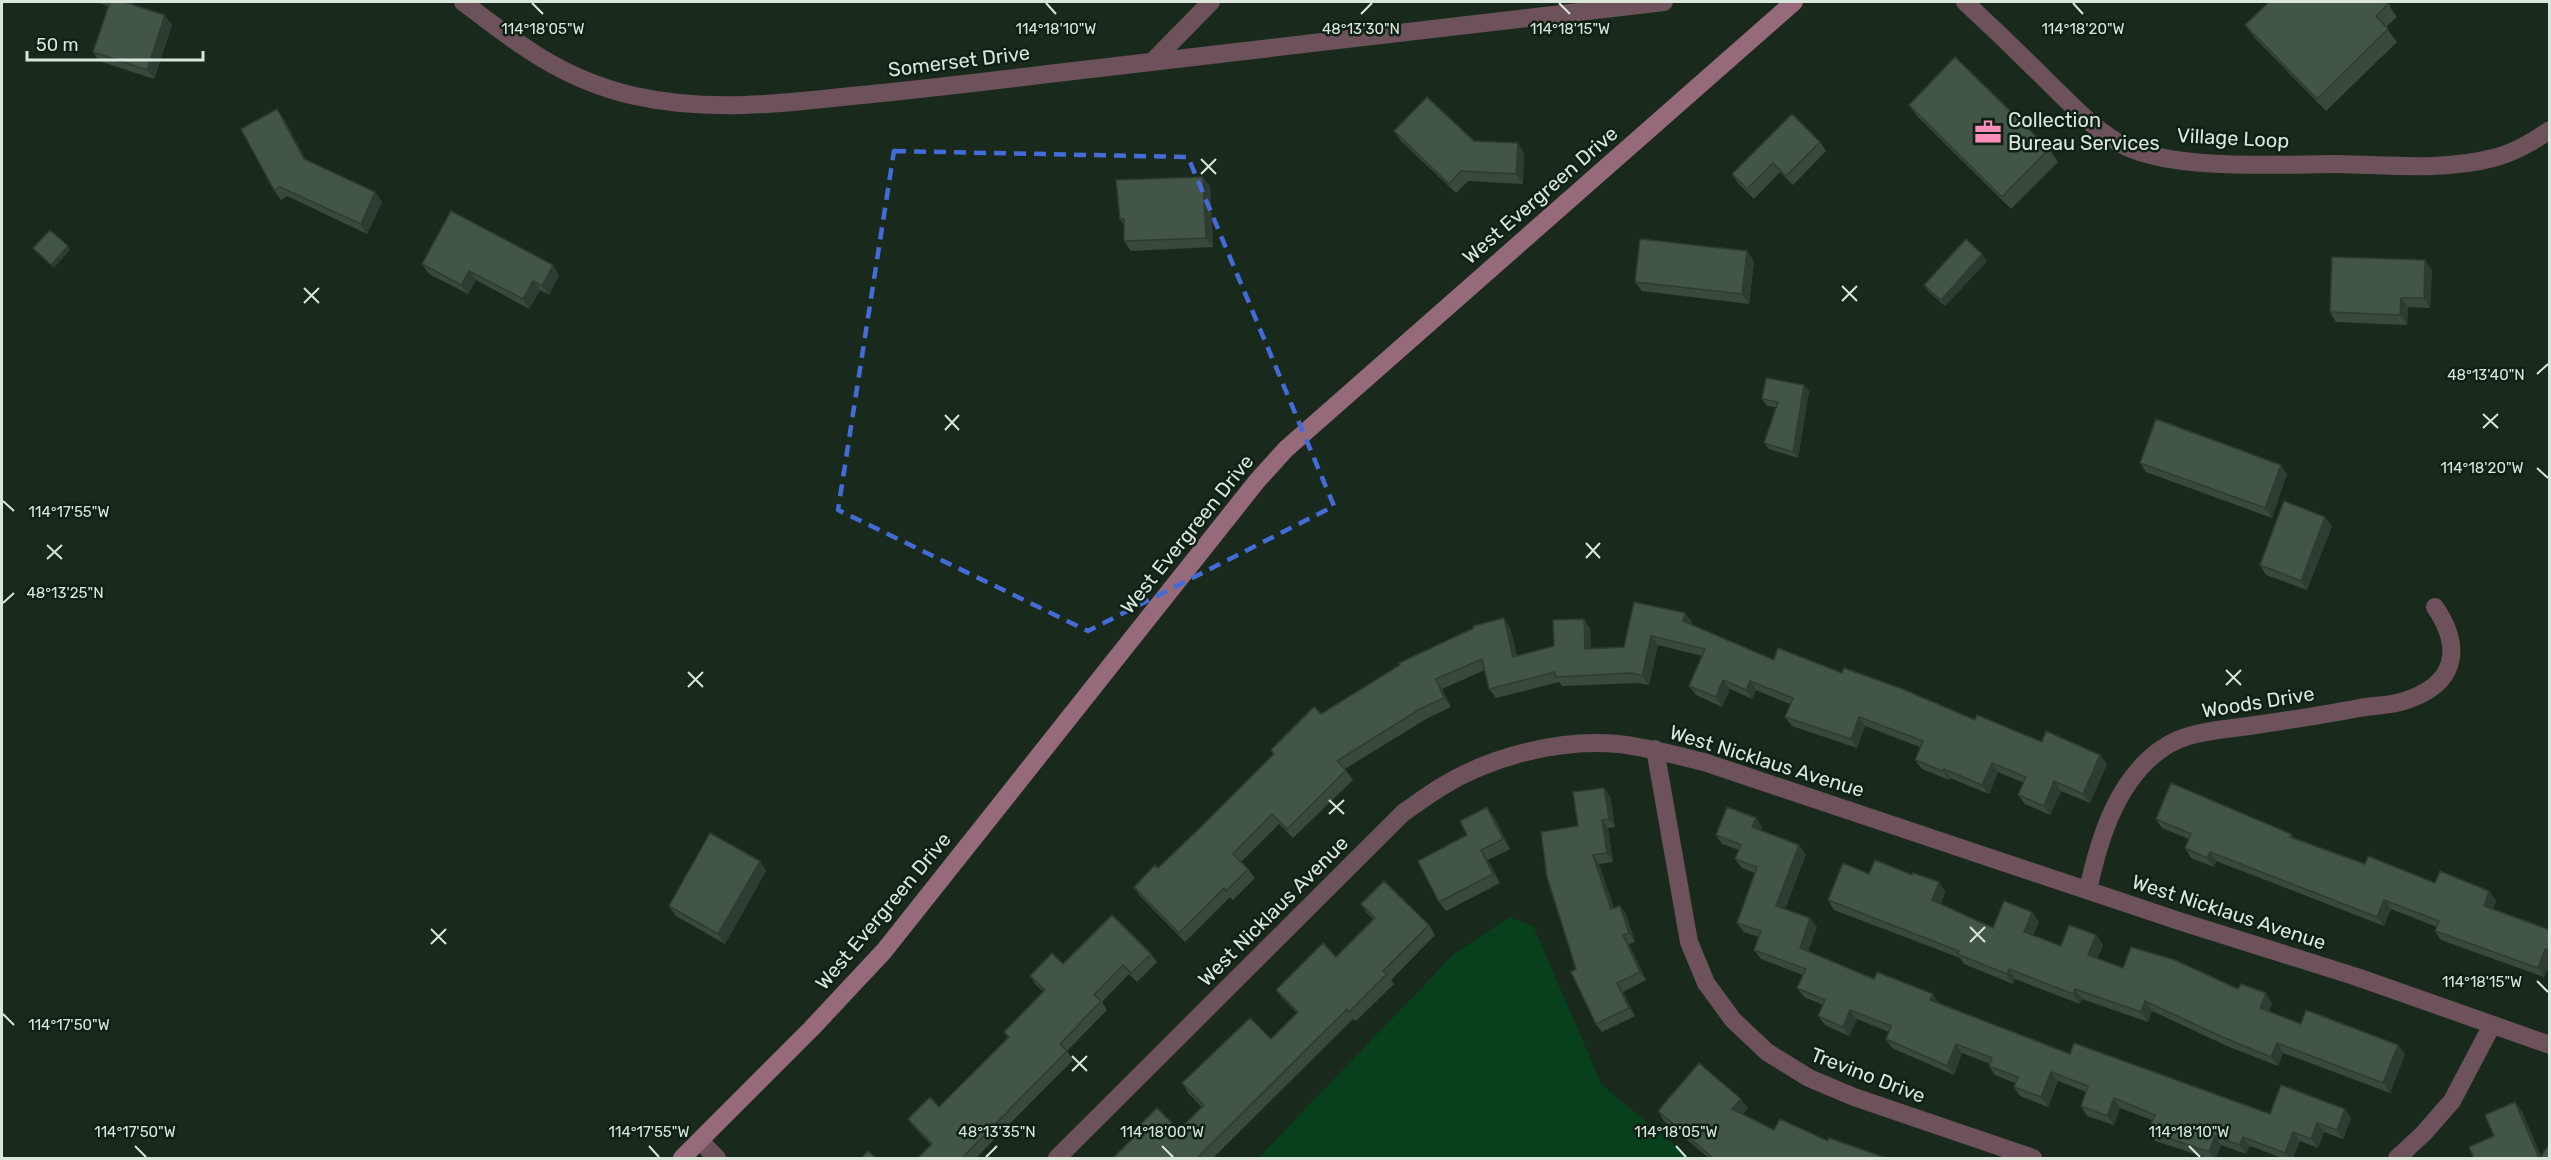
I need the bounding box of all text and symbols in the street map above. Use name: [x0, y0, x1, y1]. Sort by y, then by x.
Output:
text: 114°18'05"W: [501, 20, 585, 38]
text: 114°18'10"W: [1016, 20, 1096, 38]
text: 48°13'30"N: [1322, 20, 1400, 38]
text: 114°18'15"W: [1530, 20, 1610, 38]
text: 114°18'20"W: [2041, 20, 2125, 38]
scale bar: [27, 24, 202, 62]
text: 50 m: [36, 34, 79, 56]
street label: Somerset Drive: [887, 40, 1031, 82]
place label: Collection Bureau Services: [2008, 108, 2160, 155]
office icon: Collection Bureau Services: [1973, 117, 2003, 147]
street label: West Evergreen Drive: [1458, 121, 1622, 269]
street label: Village Loop: [2176, 123, 2290, 153]
text: 48°13'40"N: [2447, 366, 2525, 384]
street label: West Evergreen Drive: [1115, 450, 1259, 618]
text: 114°18'20"W: [2440, 459, 2524, 477]
text: 114°17'55"W: [29, 503, 109, 521]
text: 48°13'25"N: [26, 584, 104, 602]
street label: Woods Drive: [2200, 681, 2316, 723]
street label: West Nicklaus Avenue: [1667, 720, 1867, 802]
street label: West Evergreen Drive: [810, 828, 956, 994]
street label: West Nicklaus Avenue: [1193, 831, 1353, 991]
street label: West Nicklaus Avenue: [2129, 869, 2329, 955]
text: 114°18'15"W: [2442, 973, 2522, 991]
text: 114°17'50"W: [28, 1016, 110, 1034]
street label: Trevino Drive: [1807, 1042, 1929, 1108]
text: 114°17'50"W: [94, 1123, 176, 1141]
text: 114°17'55"W: [609, 1123, 689, 1141]
text: 48°13'35"N: [958, 1123, 1036, 1141]
text: 114°18'00"W: [1120, 1123, 1204, 1141]
text: 114°18'05"W: [1634, 1123, 1718, 1141]
text: 114°18'10"W: [2149, 1123, 2229, 1141]

